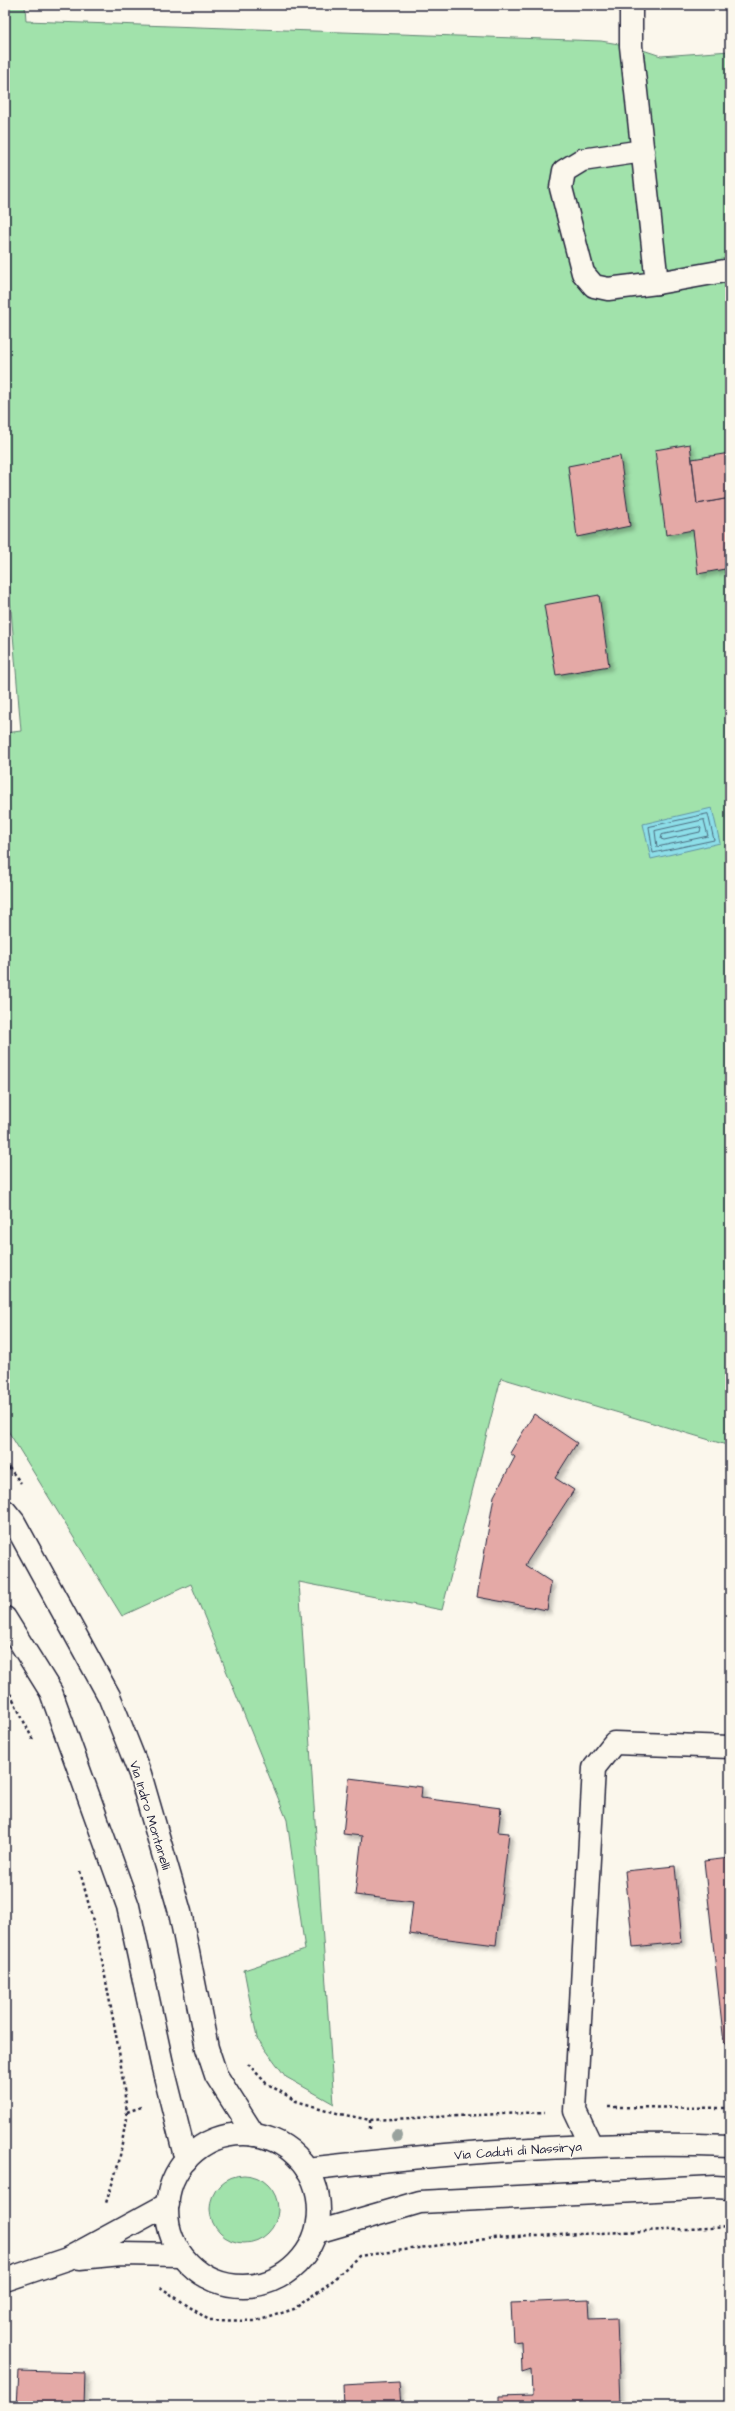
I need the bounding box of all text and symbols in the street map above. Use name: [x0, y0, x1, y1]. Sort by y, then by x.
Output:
street label: Via Indro Montanelli: [125, 1759, 175, 1872]
street label: Via Caduti di Nassirya: [454, 2138, 583, 2165]

